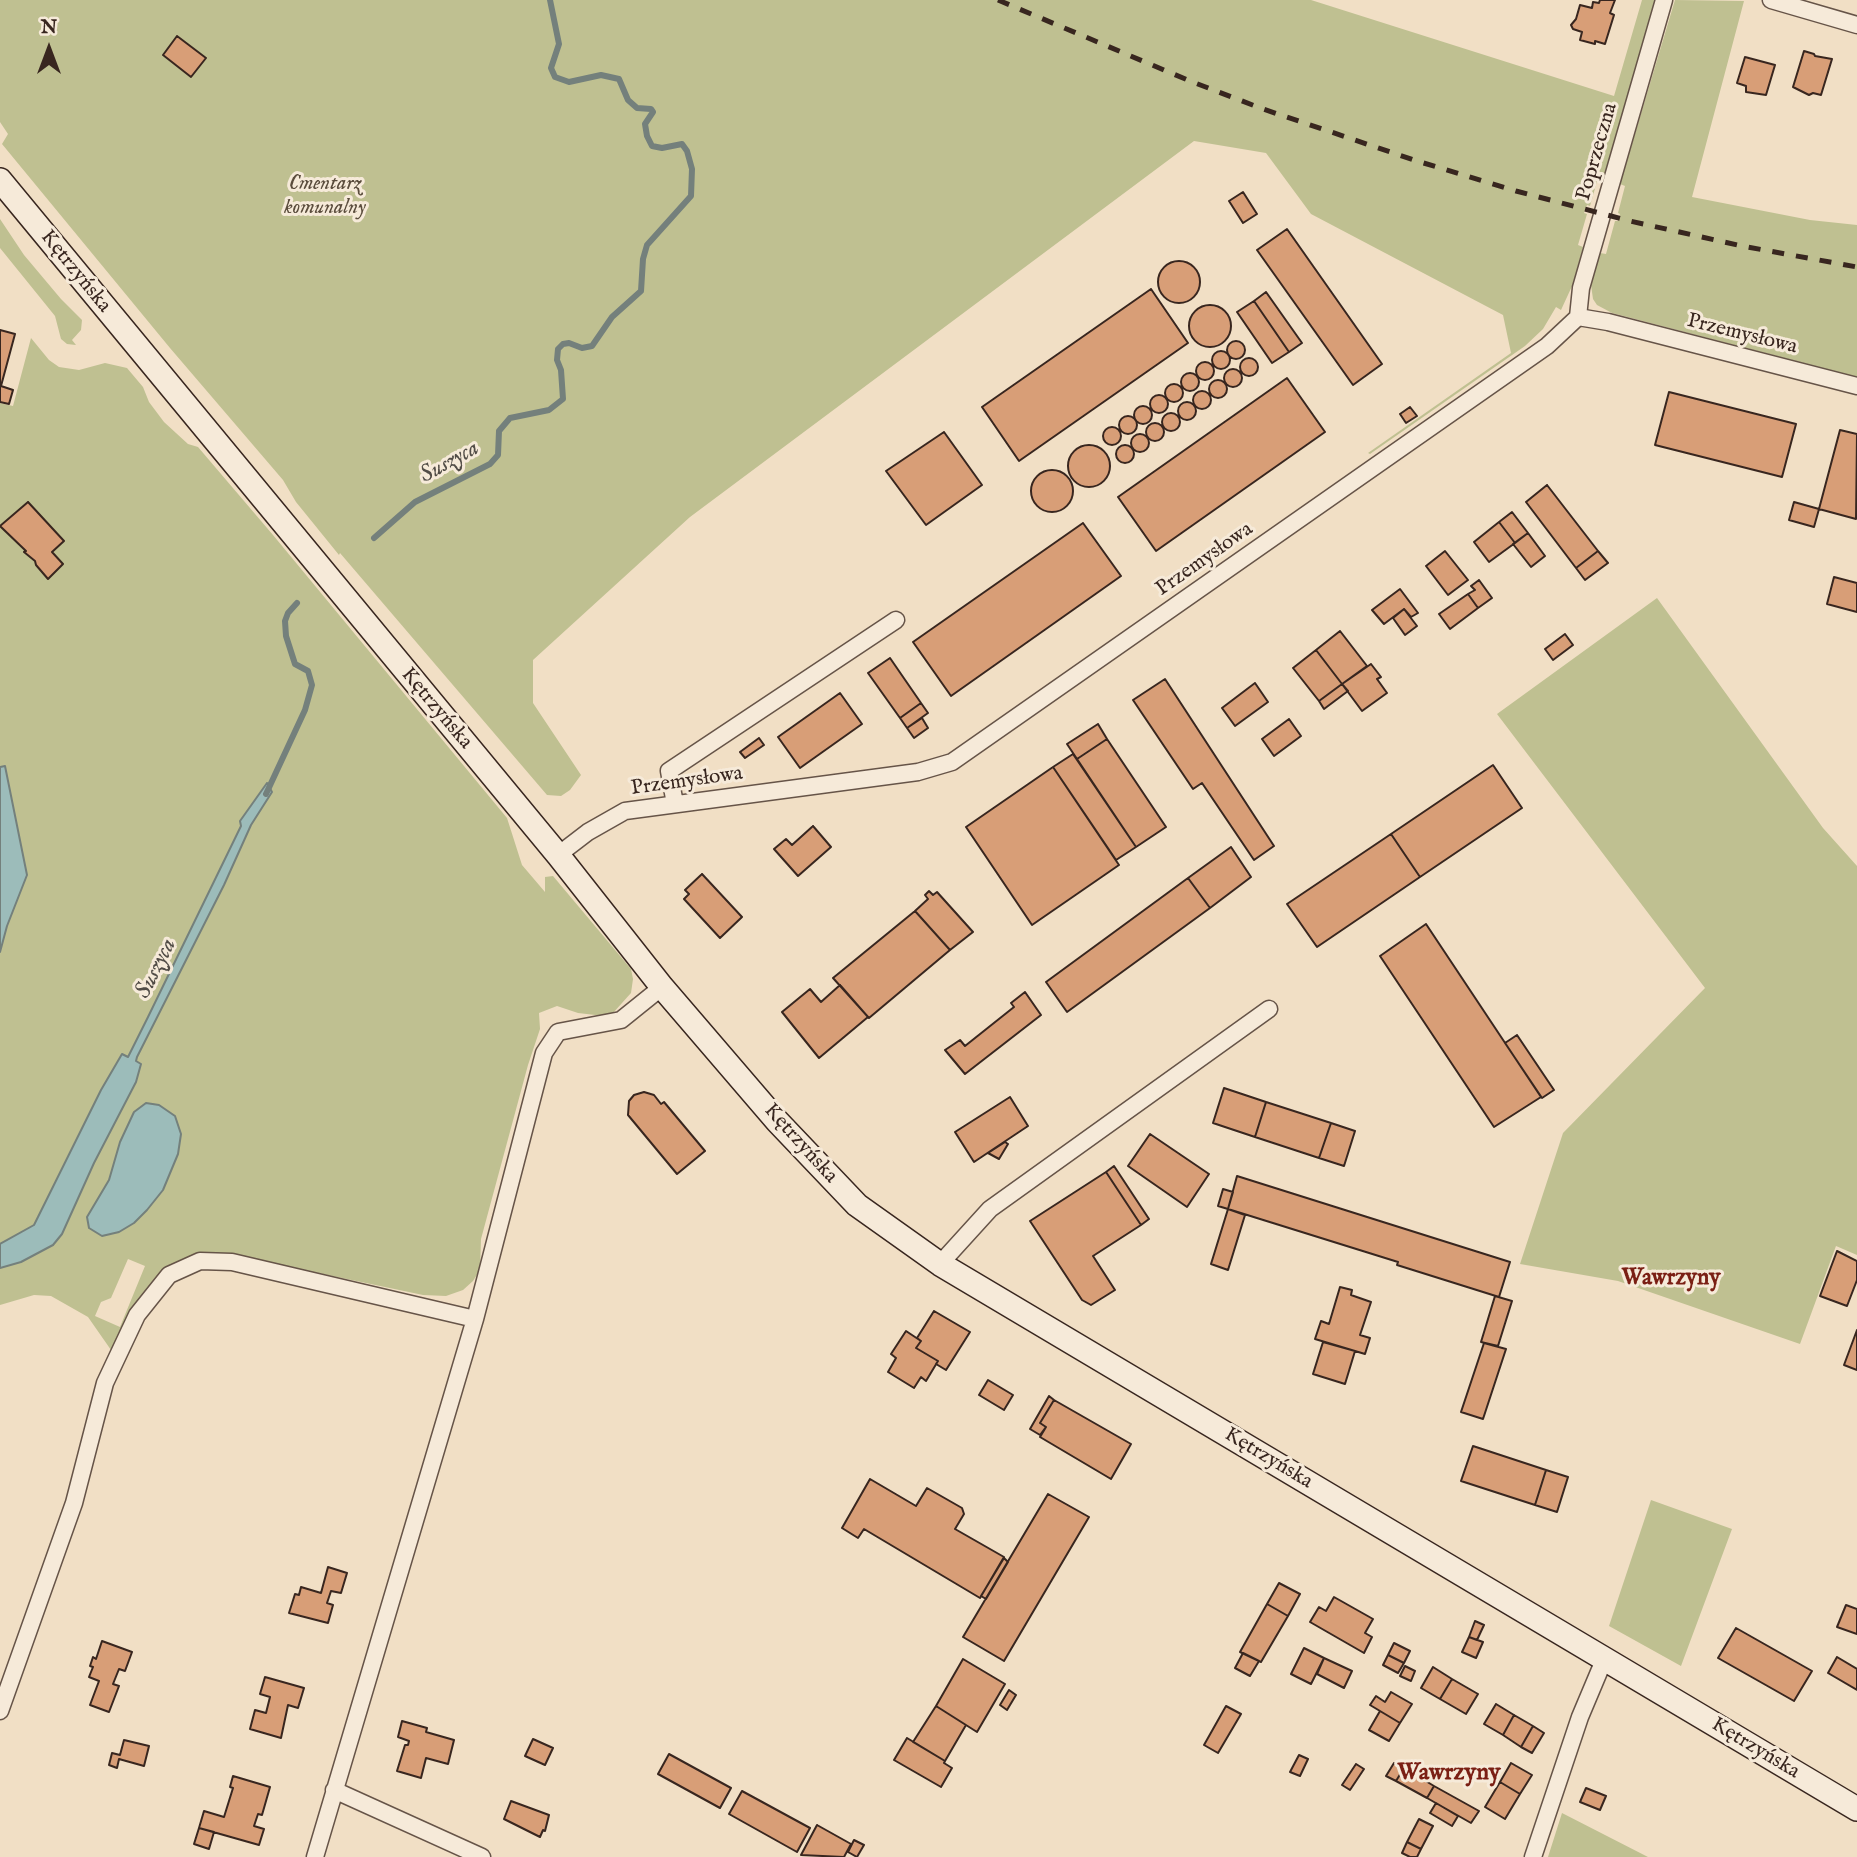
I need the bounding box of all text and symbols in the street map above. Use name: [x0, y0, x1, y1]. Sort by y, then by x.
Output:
north arrow: [14, 14, 84, 84]
text: N: [41, 16, 57, 40]
street label: Poprzeczna: [1572, 100, 1624, 204]
park label: Cmentarz komunalny: [284, 172, 366, 222]
street label: Kętrzyńska: [34, 226, 116, 318]
street label: Przemysłowa: [1684, 309, 1800, 361]
water label: Suszyca: [416, 436, 484, 490]
street label: Przemysłowa: [1152, 517, 1258, 603]
street label: Kętrzyńska: [395, 663, 477, 755]
street label: Przemysłowa: [630, 762, 744, 802]
water label: Suszyca: [130, 934, 184, 1004]
street label: Kętrzyńska: [758, 1099, 842, 1189]
district label: Wawrzyny: [1621, 1265, 1721, 1293]
street label: Kętrzyńska: [1219, 1423, 1317, 1495]
street label: Kętrzyńska: [1706, 1713, 1804, 1785]
district label: Wawrzyny: [1397, 1760, 1501, 1788]

